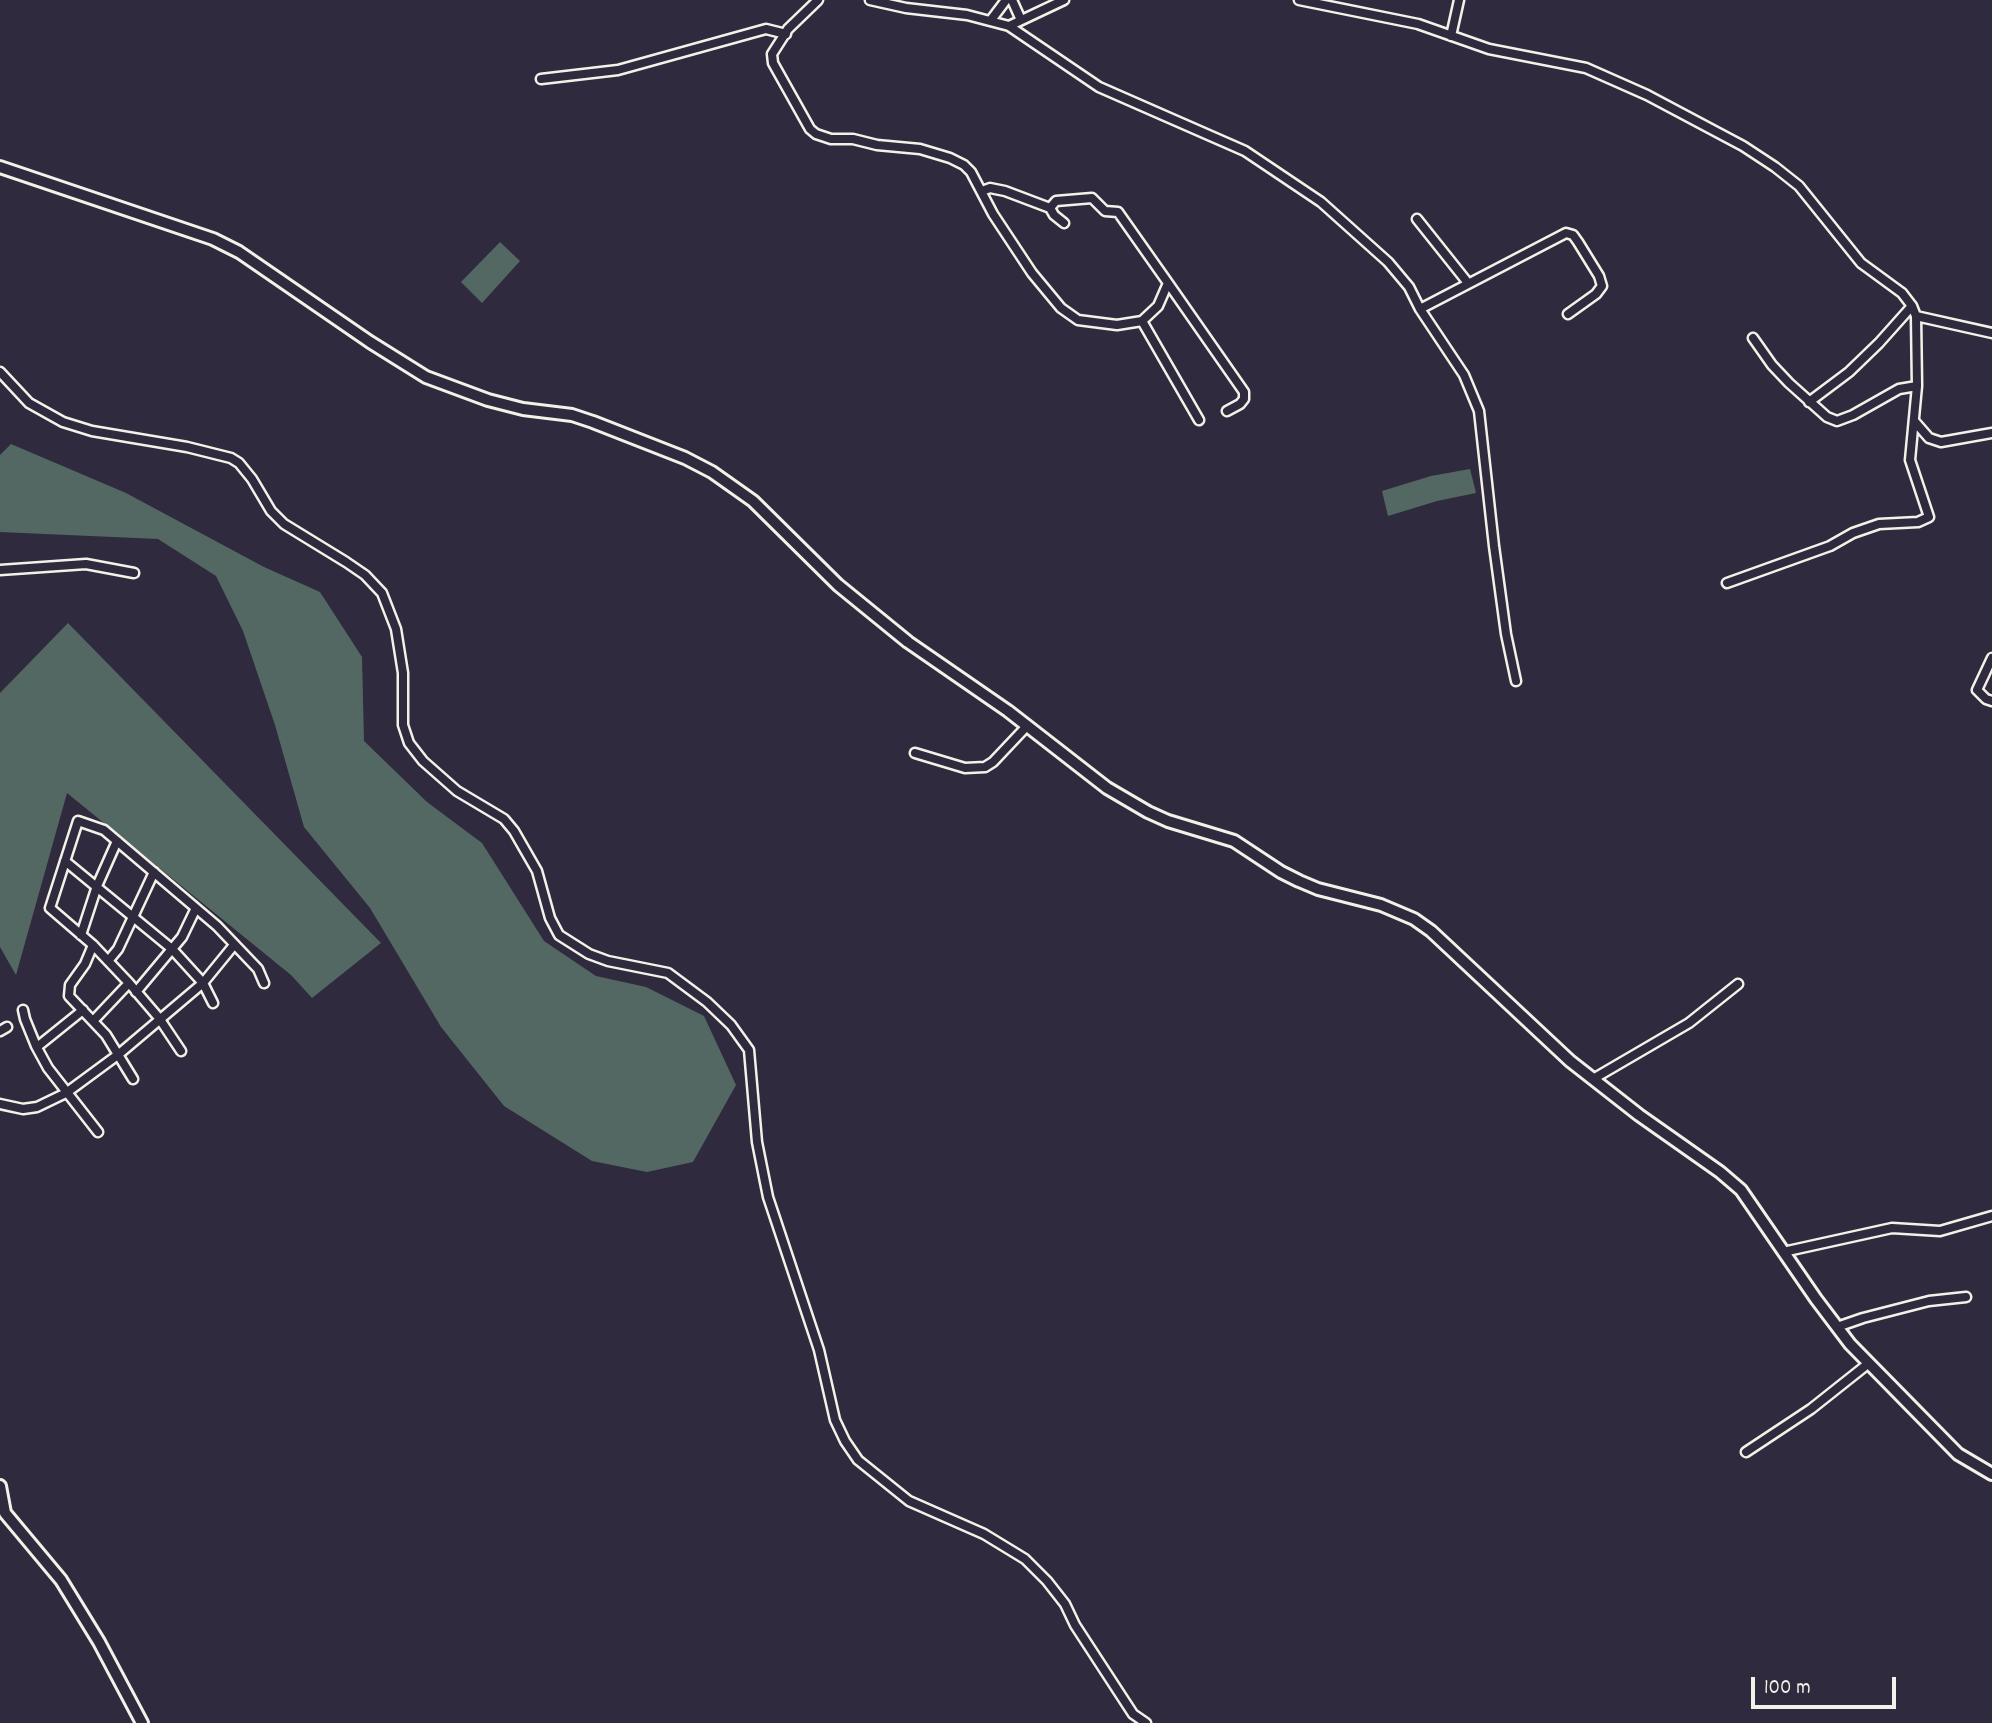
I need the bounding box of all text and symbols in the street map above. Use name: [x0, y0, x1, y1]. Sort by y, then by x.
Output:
scale bar: [1754, 1664, 1899, 1708]
text: 100 m: [1764, 1674, 1811, 1704]

